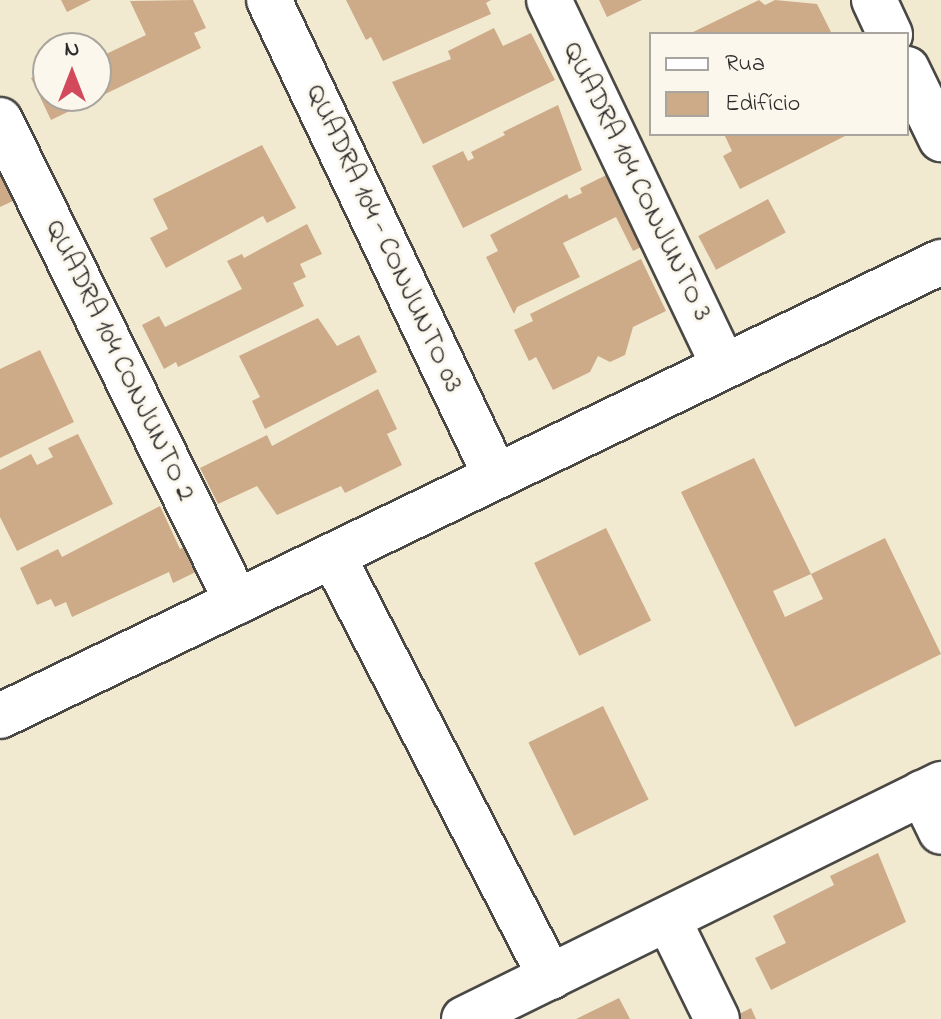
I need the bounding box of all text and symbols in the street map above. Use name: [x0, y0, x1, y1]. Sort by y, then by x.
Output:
north arrow: [32, 32, 112, 112]
legend: [649, 32, 909, 136]
text: N: [65, 34, 79, 66]
street label: QUADRA 104 CONJUNTO 3: [554, 37, 718, 327]
text: Rua: [725, 47, 765, 82]
street label: QUADRA 104 - CONJUNTO 03: [297, 80, 469, 398]
text: Edifício: [725, 87, 800, 122]
street label: QUADRA 104 CONJUNTO 2: [36, 215, 202, 507]

